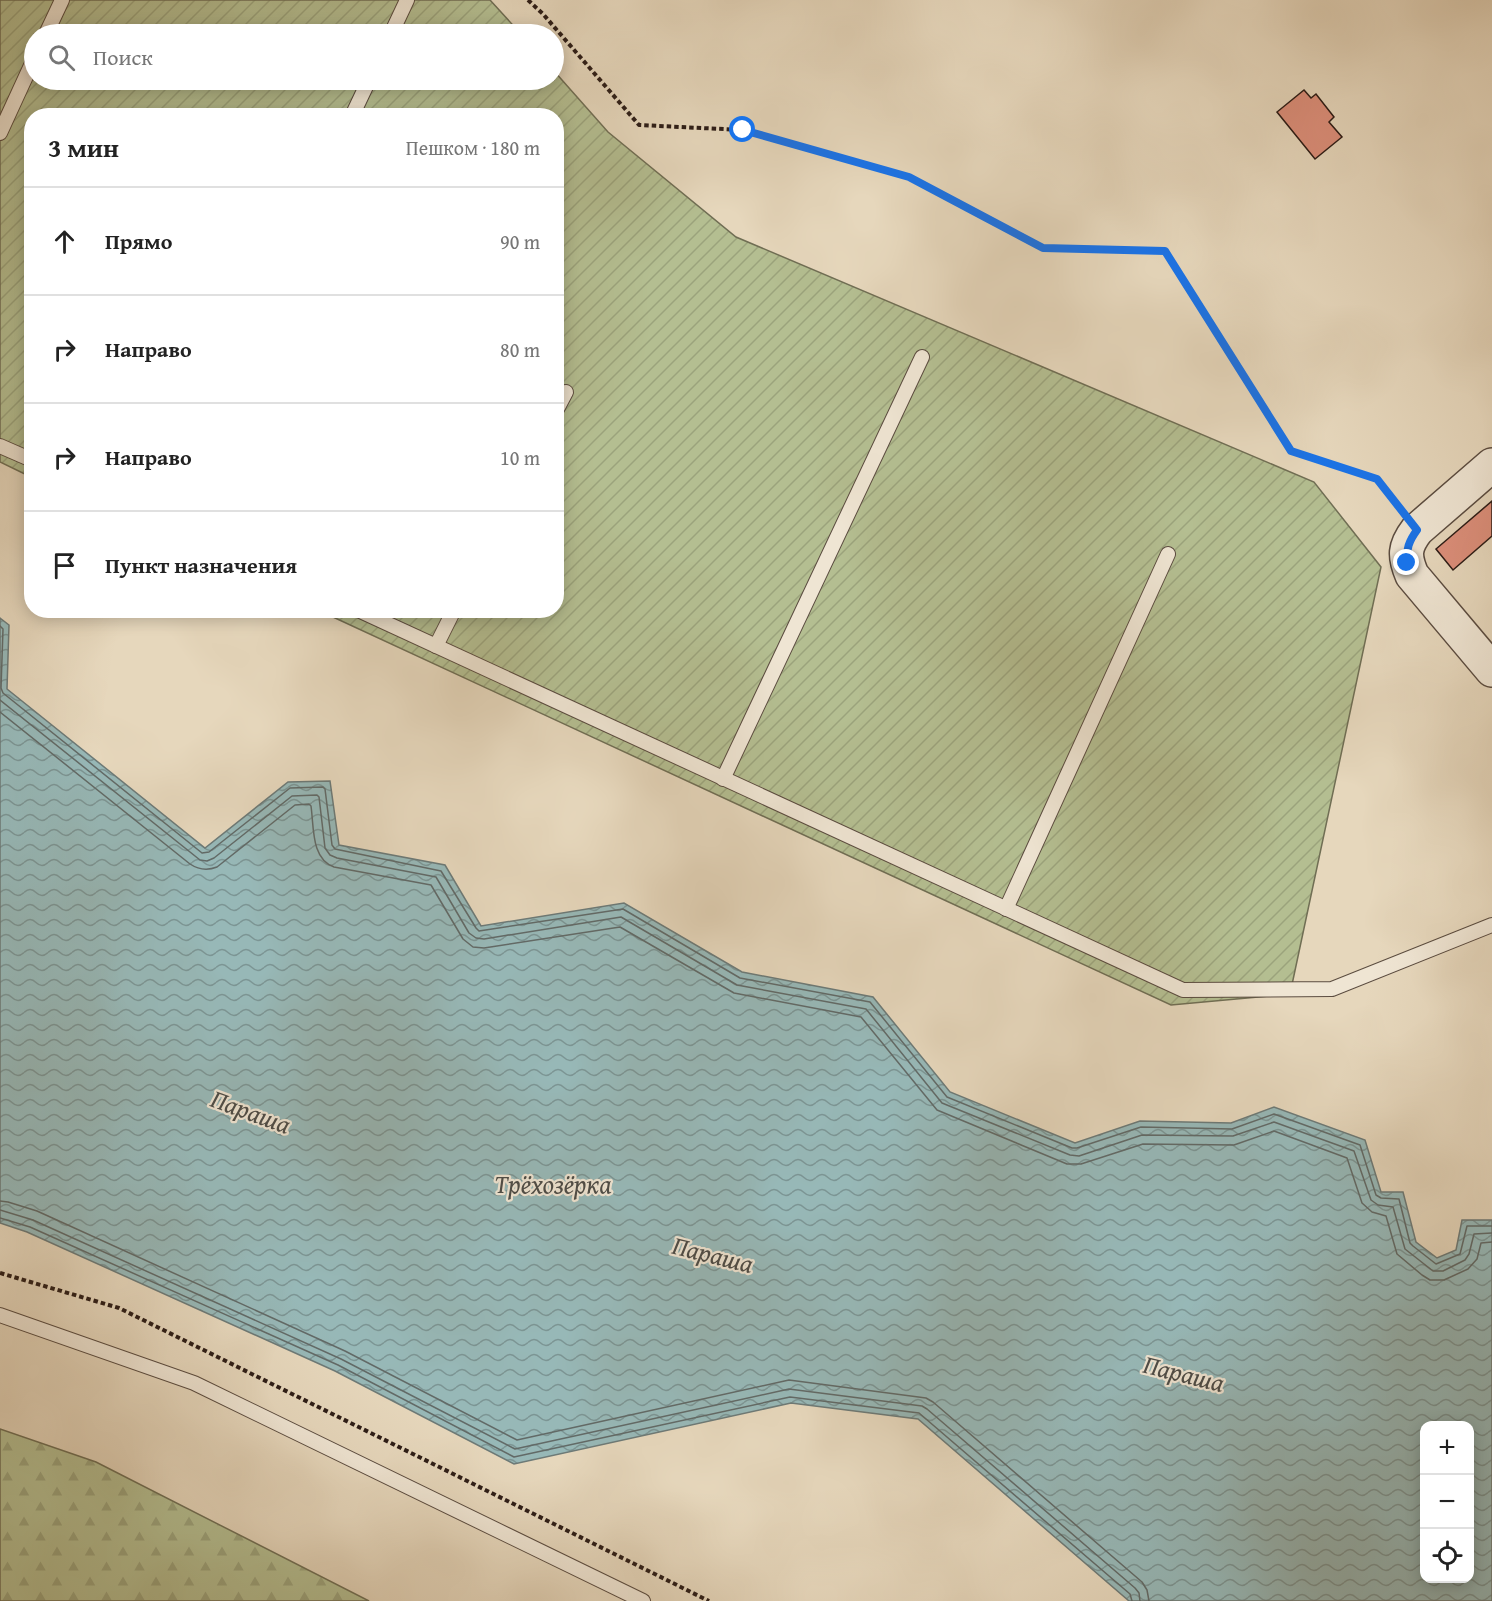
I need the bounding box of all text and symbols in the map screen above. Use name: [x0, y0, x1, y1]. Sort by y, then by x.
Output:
search box: [24, 24, 564, 90]
icon: search: [45, 41, 78, 74]
text: Поиск: [93, 41, 153, 73]
route start: [729, 116, 755, 142]
text: 3 мин: [48, 128, 119, 167]
text: Пешком · 180 m: [406, 133, 540, 162]
icon: ahead: [48, 225, 81, 258]
text: Прямо: [105, 225, 172, 257]
text: 90 m: [500, 227, 540, 256]
icon: right: [48, 333, 81, 366]
text: Направо: [105, 333, 192, 365]
text: 80 m: [500, 335, 540, 364]
icon: right: [48, 441, 81, 474]
text: Направо: [105, 441, 192, 473]
text: 10 m: [500, 443, 540, 472]
icon: arrive: [48, 549, 81, 582]
text: Пункт назначения: [105, 549, 297, 581]
route end: [1393, 549, 1419, 575]
water label: Параша: [206, 1079, 296, 1143]
water label: Трёхозёрка: [495, 1164, 611, 1203]
water label: Параша: [668, 1225, 758, 1283]
water label: Параша: [1139, 1344, 1229, 1402]
map controls: [1420, 1421, 1474, 1583]
button: +: [1420, 1421, 1474, 1475]
button: −: [1420, 1475, 1474, 1529]
button: locate: [1420, 1529, 1474, 1583]

